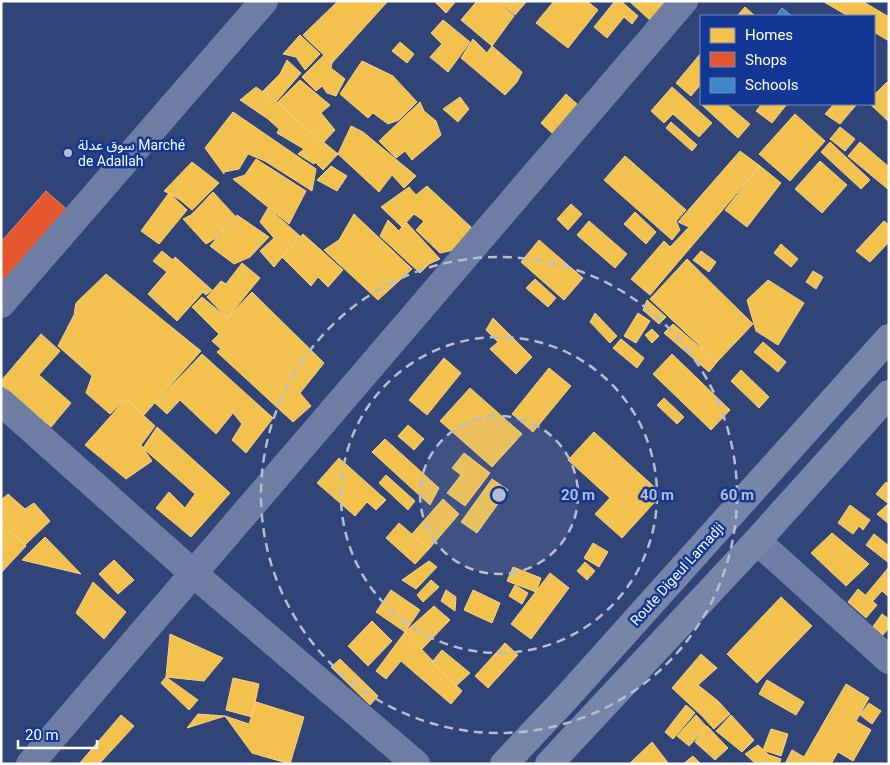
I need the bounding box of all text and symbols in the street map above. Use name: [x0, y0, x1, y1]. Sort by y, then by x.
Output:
legend: [700, 15, 875, 105]
text: Homes: [745, 26, 793, 44]
text: Shops: [745, 51, 787, 69]
text: Schools: [745, 76, 799, 94]
place label: سوق عدلة Marché de Adallah: [78, 137, 185, 169]
marker: سوق عدلة Marché de Adallah: [62, 147, 74, 159]
centre of rings: [490, 486, 508, 504]
text: 20 m: [561, 486, 595, 504]
text: 40 m: [640, 486, 674, 504]
text: 60 m: [720, 486, 754, 504]
street label: Route Digeul Lamadji: [627, 520, 727, 628]
scale bar: [18, 718, 96, 750]
text: 20 m: [25, 726, 59, 744]

